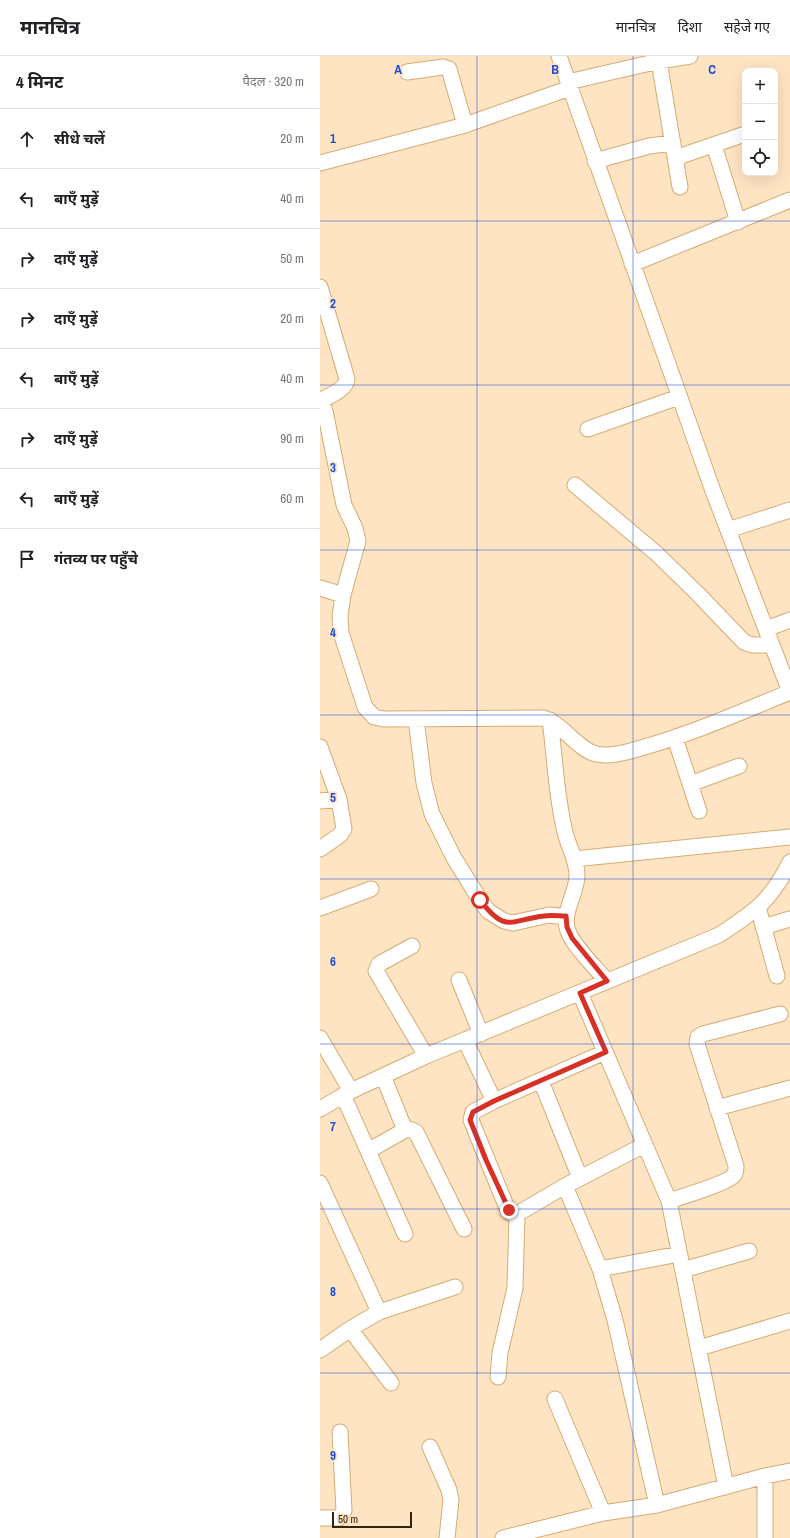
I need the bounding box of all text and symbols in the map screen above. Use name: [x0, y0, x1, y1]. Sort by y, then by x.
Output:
text: मानचित्र: [20, 14, 80, 40]
text: मानचित्र: [616, 18, 656, 36]
text: दिशा: [678, 18, 702, 36]
text: सहेजे गए: [724, 18, 770, 36]
text: A: [394, 61, 402, 78]
text: B: [551, 61, 559, 78]
text: C: [708, 61, 716, 78]
map controls: [742, 68, 778, 176]
button: +: [742, 68, 778, 104]
text: 4 मिनट: [16, 70, 63, 93]
text: पैदल · 320 m: [242, 73, 304, 90]
button: −: [742, 104, 778, 140]
icon: ahead: [16, 128, 38, 150]
text: सीधे चलें: [54, 128, 105, 149]
text: 20 m: [280, 130, 304, 147]
text: 1: [330, 130, 336, 147]
button: locate: [742, 140, 778, 176]
icon: left: [16, 188, 38, 210]
text: बाएँ मुड़ें: [54, 188, 99, 209]
text: 40 m: [280, 190, 304, 207]
icon: right: [16, 248, 38, 270]
text: दाएँ मुड़ें: [54, 248, 98, 269]
text: 50 m: [280, 250, 304, 267]
text: 2: [330, 295, 336, 312]
icon: right: [16, 308, 38, 330]
text: दाएँ मुड़ें: [54, 308, 98, 329]
text: 20 m: [280, 310, 304, 327]
icon: left: [16, 368, 38, 390]
text: बाएँ मुड़ें: [54, 368, 99, 389]
text: 40 m: [280, 370, 304, 387]
icon: right: [16, 428, 38, 450]
text: दाएँ मुड़ें: [54, 428, 98, 449]
text: 90 m: [280, 430, 304, 447]
text: 3: [330, 459, 336, 476]
icon: left: [16, 488, 38, 510]
text: बाएँ मुड़ें: [54, 488, 99, 509]
text: 60 m: [280, 490, 304, 507]
icon: arrive: [16, 548, 38, 570]
text: गंतव्य पर पहुँचे: [54, 548, 138, 569]
text: 4: [330, 624, 336, 641]
text: 5: [330, 789, 336, 806]
route start: [471, 891, 489, 909]
text: 6: [330, 953, 336, 970]
text: 7: [330, 1118, 336, 1135]
route end: [500, 1201, 518, 1219]
text: 8: [330, 1283, 336, 1300]
text: 9: [330, 1447, 336, 1464]
scale bar: [332, 1510, 412, 1529]
text: 50 m: [338, 1512, 358, 1526]

